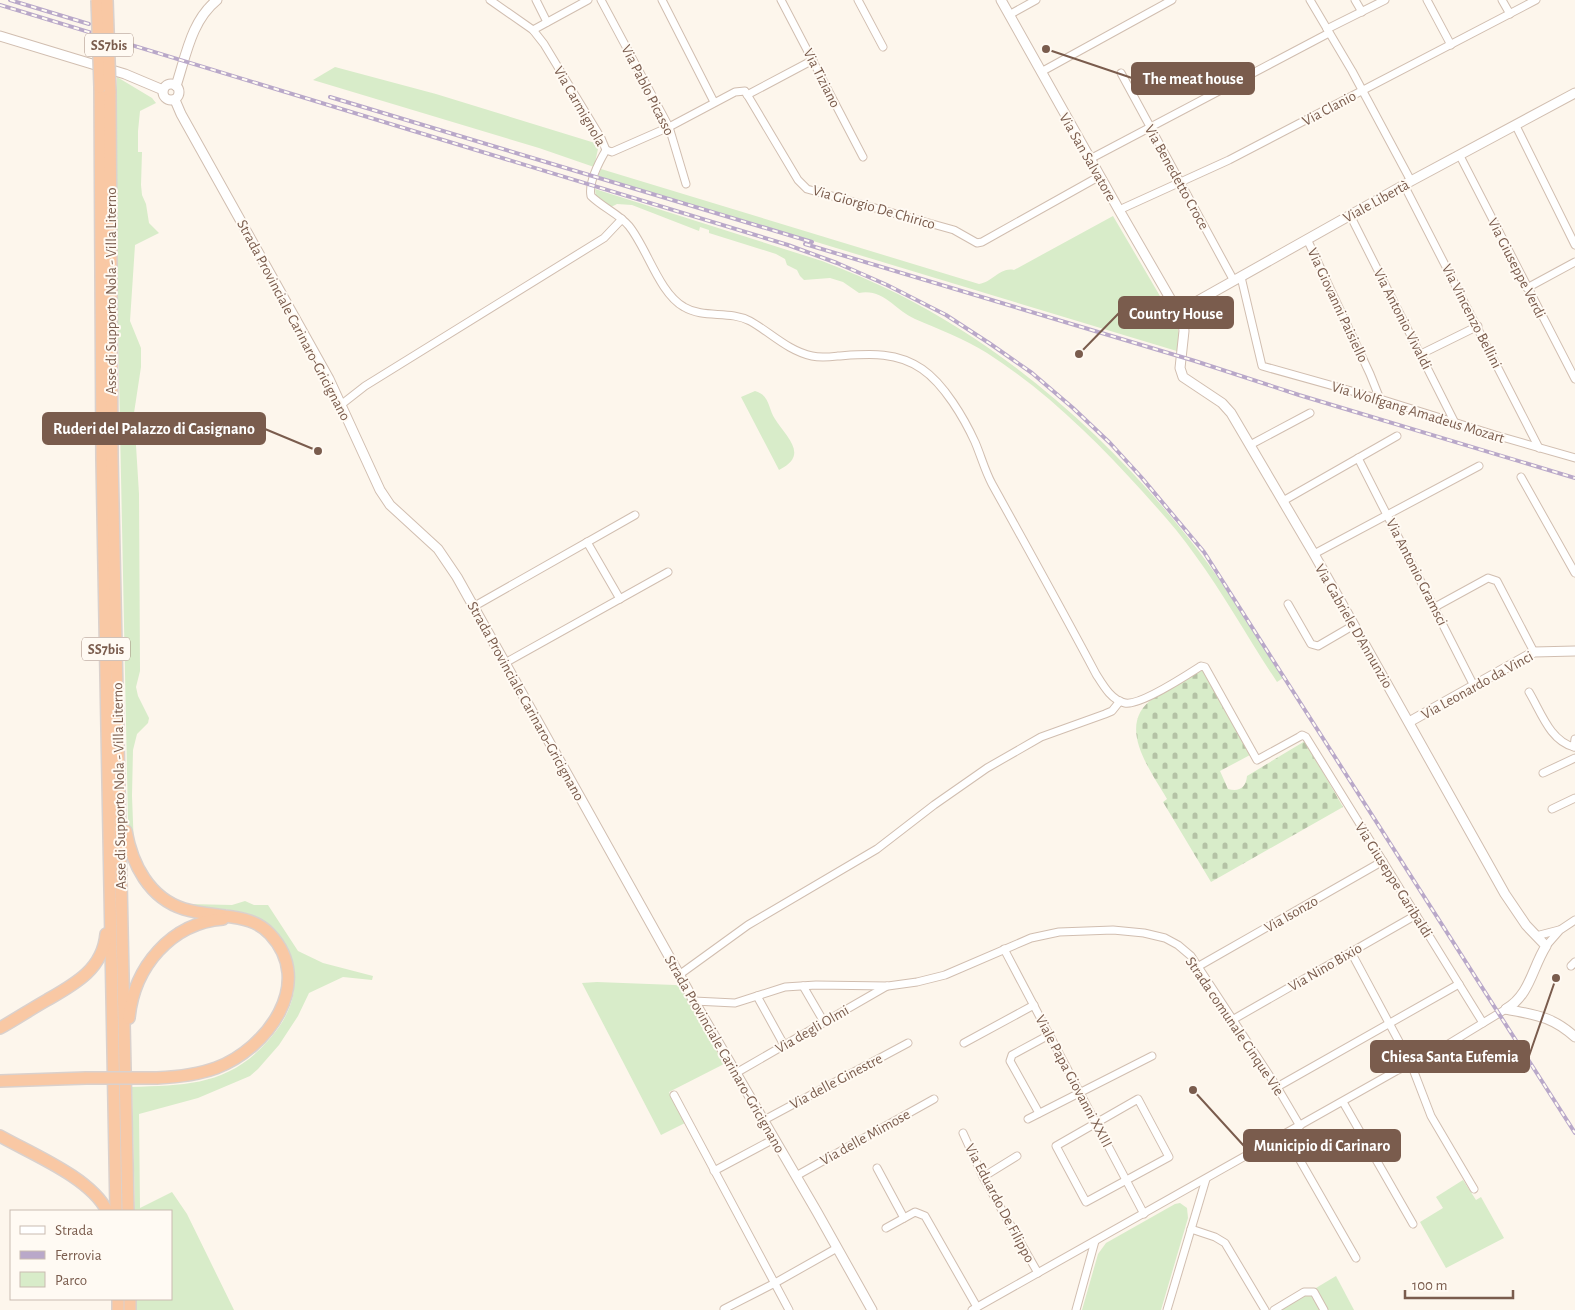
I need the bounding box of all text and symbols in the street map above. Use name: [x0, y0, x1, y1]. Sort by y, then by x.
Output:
road number: SS7bis: [85, 34, 133, 56]
street label: Via Pablo Picasso: [618, 42, 677, 138]
street label: Via Tiziano: [800, 46, 843, 110]
callout: The meat house: [1132, 63, 1254, 94]
street label: Via Carmignola: [551, 64, 608, 149]
text: The meat house: [1142, 71, 1244, 87]
street label: Via Clanio: [1300, 88, 1359, 129]
street label: Via San Salvatore: [1056, 111, 1119, 204]
street label: Via Benedetto Croce: [1142, 122, 1212, 232]
street label: Viale Libertà: [1341, 177, 1412, 226]
street label: Via Giorgio De Chirico: [811, 183, 937, 232]
street label: Asse di Supporto Nola - Villa Literno: [104, 187, 119, 395]
street label: Via Giuseppe Verdi: [1485, 216, 1548, 321]
street label: Strada Provinciale Carinaro-Gricignano: [234, 217, 353, 423]
street label: Via Giovanni Paisiello: [1304, 246, 1371, 365]
street label: Via Vincenzo Bellini: [1439, 262, 1504, 371]
street label: Via Antonio Vivaldi: [1371, 266, 1434, 372]
callout: Country House: [1119, 297, 1233, 328]
text: Country House: [1129, 306, 1223, 323]
street label: Via Wolfgang Amadeus Mozart: [1330, 379, 1506, 446]
callout: Ruderi del Palazzo di Casignano: [43, 413, 265, 444]
text: Ruderi del Palazzo di Casignano: [53, 421, 255, 437]
street label: Via Antonio Gramsci: [1383, 516, 1450, 628]
street label: Via Gabriele D'Annunzio: [1312, 562, 1395, 691]
street label: Strada Provinciale Carinaro-Gricignano: [464, 599, 587, 803]
road number: SS7bis: [82, 638, 130, 661]
street label: Via Leonardo da Vinci: [1419, 649, 1536, 722]
street label: Asse di Supporto Nola - Villa Literno: [110, 682, 129, 890]
street label: Via Giuseppe Garibaldi: [1352, 820, 1435, 941]
street label: Via Isonzo: [1262, 893, 1321, 936]
street label: Via Nino Bixio: [1286, 940, 1365, 994]
street label: Strada Provinciale Carinaro-Gricignano: [662, 953, 787, 1156]
street label: Strada comunale Cinque Vie: [1183, 954, 1287, 1098]
street label: Via degli Olmi: [773, 1002, 852, 1056]
street label: Viale Papa Giovanni XXIII: [1032, 1013, 1115, 1150]
callout: Chiesa Santa Eufemia: [1371, 1041, 1529, 1072]
text: Chiesa Santa Eufemia: [1381, 1049, 1519, 1065]
street label: Via delle Ginestre: [788, 1051, 885, 1112]
street label: Via delle Mimose: [818, 1107, 913, 1168]
callout: Municipio di Carinaro: [1244, 1130, 1400, 1161]
text: Municipio di Carinaro: [1254, 1138, 1390, 1154]
street label: Via Eduardo De Filippo: [962, 1141, 1037, 1265]
legend: [10, 1210, 172, 1300]
text: Strada: [55, 1223, 93, 1238]
text: Ferrovia: [55, 1248, 102, 1263]
scale bar: [1405, 1268, 1512, 1300]
text: Parco: [55, 1273, 87, 1288]
text: 100 m: [1412, 1278, 1447, 1293]

